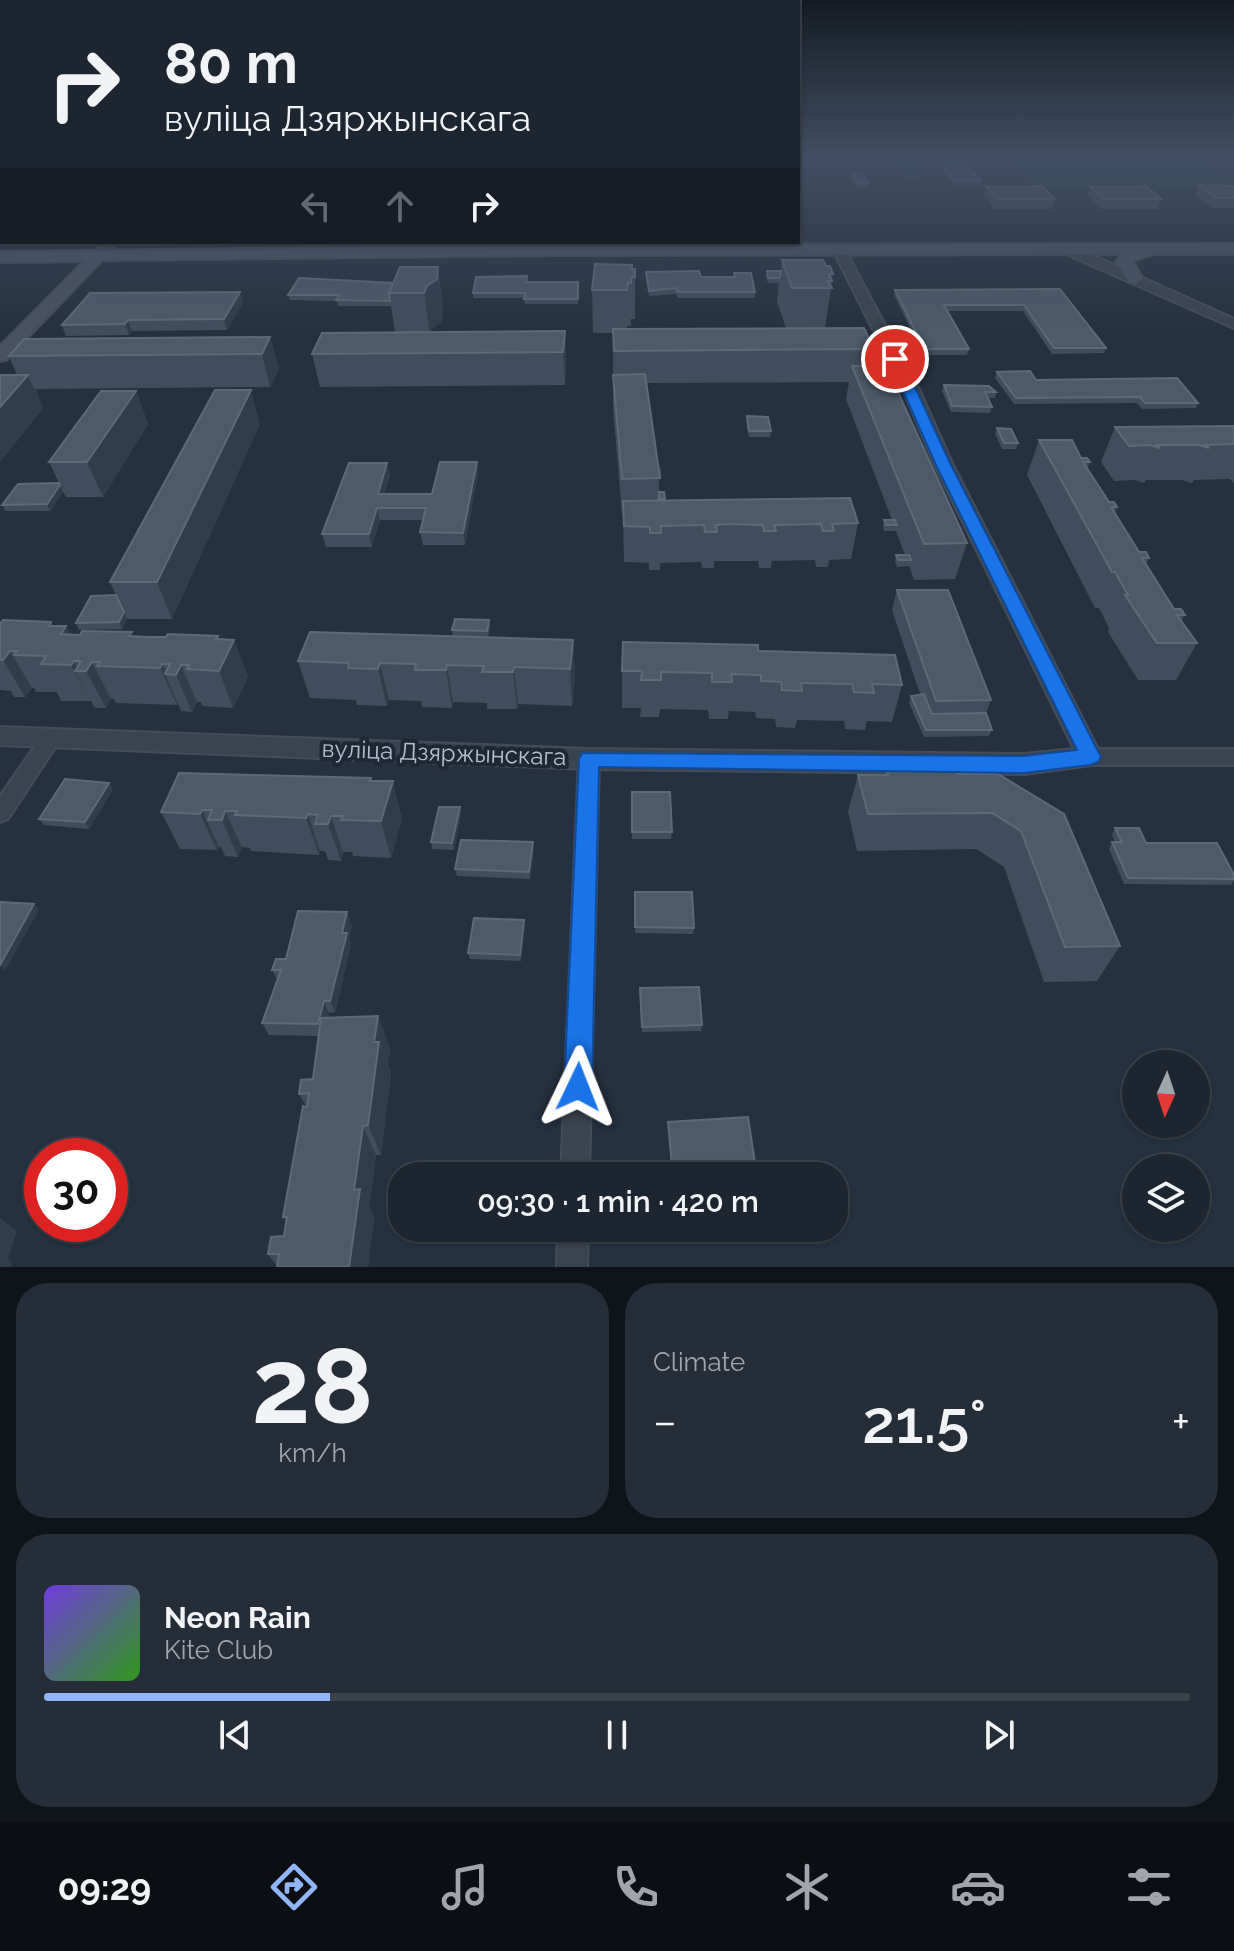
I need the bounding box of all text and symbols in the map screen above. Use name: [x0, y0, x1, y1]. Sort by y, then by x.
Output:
text: 80 m: [164, 30, 298, 96]
icon: right: [32, 32, 136, 136]
text: вуліца Дзяржынскага: [164, 97, 531, 139]
icon: left: [294, 184, 338, 228]
icon: ahead: [378, 184, 422, 228]
icon: right: [462, 184, 506, 228]
pin: [861, 325, 929, 393]
icon: arrive: [873, 337, 917, 381]
street label: вуліца Дзяржынскага: [321, 734, 567, 771]
position arrow: [536, 1045, 620, 1129]
north arrow: [1122, 1050, 1210, 1138]
map controls: [1122, 1050, 1210, 1242]
speed limit sign: 30: [24, 1138, 128, 1242]
button: layers: [1122, 1154, 1210, 1242]
text: 09:30 · 1 min · 420 m: [477, 1184, 759, 1219]
text: 28: [252, 1325, 373, 1447]
text: Climate: [653, 1347, 745, 1377]
text: 21.5°: [862, 1387, 986, 1457]
text: −: [653, 1396, 677, 1447]
text: +: [1172, 1396, 1190, 1447]
text: km/h: [278, 1438, 347, 1468]
text: Neon Rain: [164, 1600, 311, 1635]
text: Kite Club: [164, 1635, 273, 1665]
icon: previous: [213, 1713, 257, 1757]
icon: pause: [595, 1713, 639, 1757]
icon: next: [977, 1713, 1021, 1757]
icon: directions: [266, 1859, 322, 1915]
icon: music: [437, 1859, 493, 1915]
icon: phone: [608, 1859, 664, 1915]
icon: climate: [779, 1859, 835, 1915]
icon: car: [950, 1859, 1006, 1915]
icon: filters: [1121, 1859, 1177, 1915]
text: 09:29: [57, 1866, 151, 1908]

